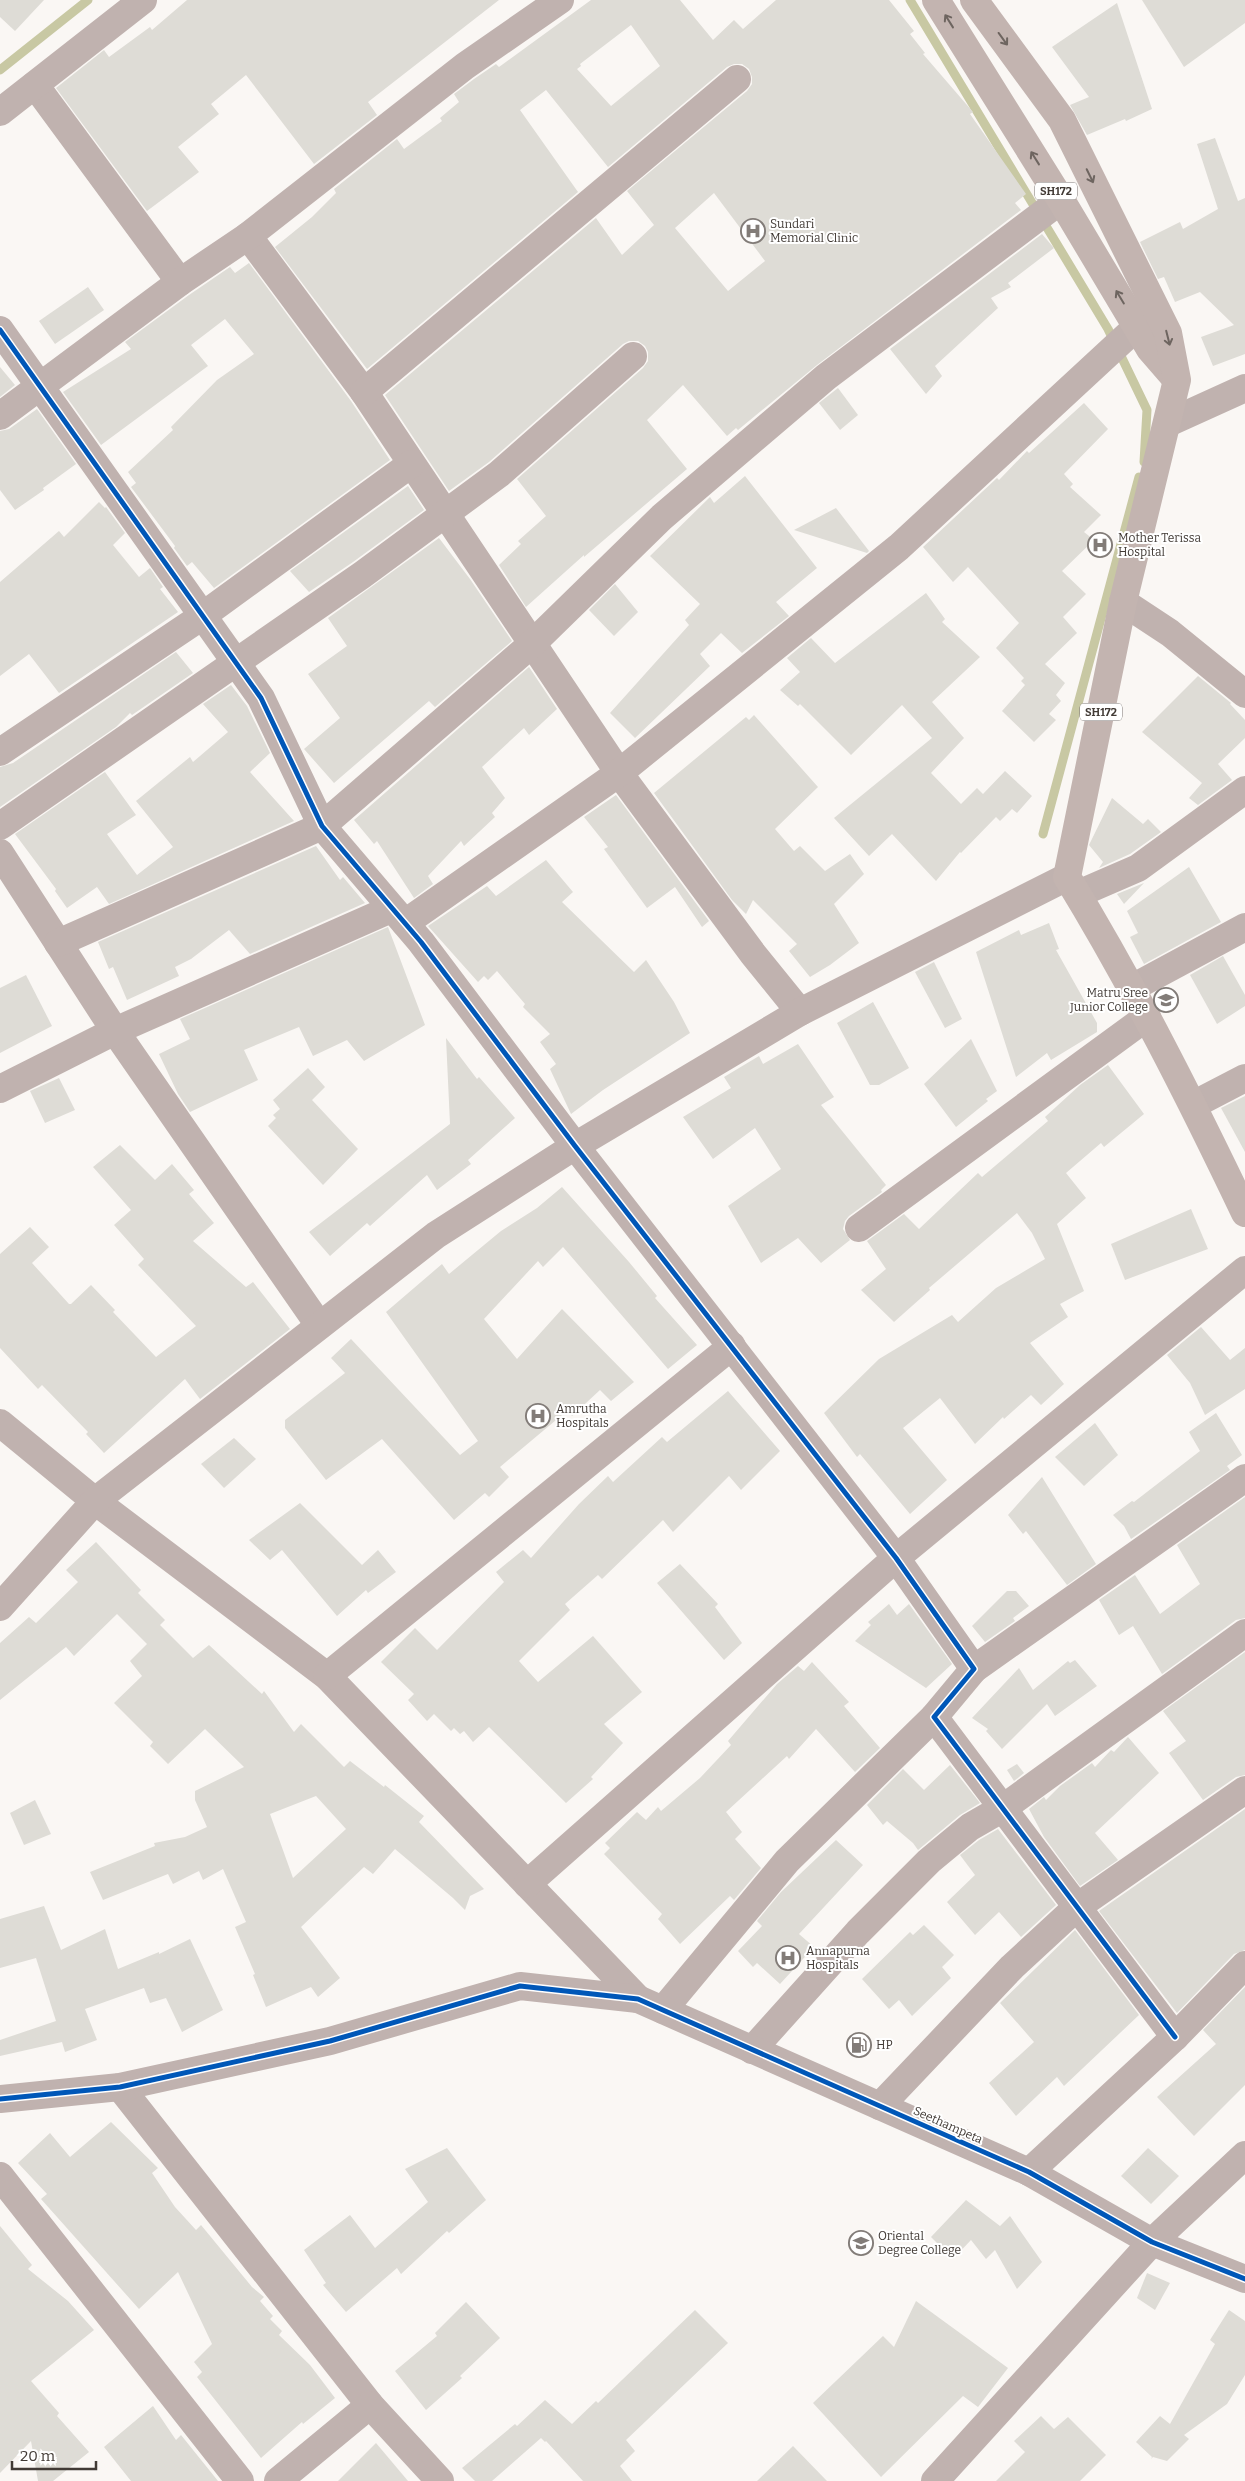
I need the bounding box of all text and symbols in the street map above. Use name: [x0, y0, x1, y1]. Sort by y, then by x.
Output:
one-way arrow: [944, 14, 954, 28]
one-way arrow: [998, 32, 1008, 46]
one-way arrow: [1030, 152, 1040, 166]
one-way arrow: [1086, 168, 1095, 183]
road number: SH172: [1035, 182, 1077, 200]
place label: Sundari Memorial Clinic: [770, 217, 858, 245]
hospital icon: Sundari Memorial Clinic: [740, 218, 766, 244]
one-way arrow: [1114, 291, 1124, 305]
one-way arrow: [1164, 329, 1173, 345]
place label: Mother Terissa Hospital: [1118, 531, 1202, 559]
hospital icon: Mother Terissa Hospital: [1087, 532, 1113, 558]
road number: SH172: [1080, 704, 1122, 720]
place label: Matru Sree Junior College: [1069, 986, 1148, 1014]
school or university icon: Matru Sree Junior College: [1153, 987, 1179, 1013]
place label: Amrutha Hospitals: [556, 1402, 609, 1430]
hospital icon: Amrutha Hospitals: [525, 1403, 551, 1429]
place label: Annapurna Hospitals: [806, 1944, 870, 1972]
hospital icon: Annapurna Hospitals: [775, 1945, 801, 1971]
fuel station icon: HP: [846, 2032, 872, 2058]
place label: HP: [876, 2038, 893, 2052]
street label: Seethampeta: [911, 2103, 985, 2147]
place label: Oriental Degree College: [878, 2229, 961, 2257]
school or university icon: Oriental Degree College: [848, 2230, 874, 2256]
scale bar: [12, 2438, 96, 2470]
text: 20 m: [20, 2447, 56, 2465]

